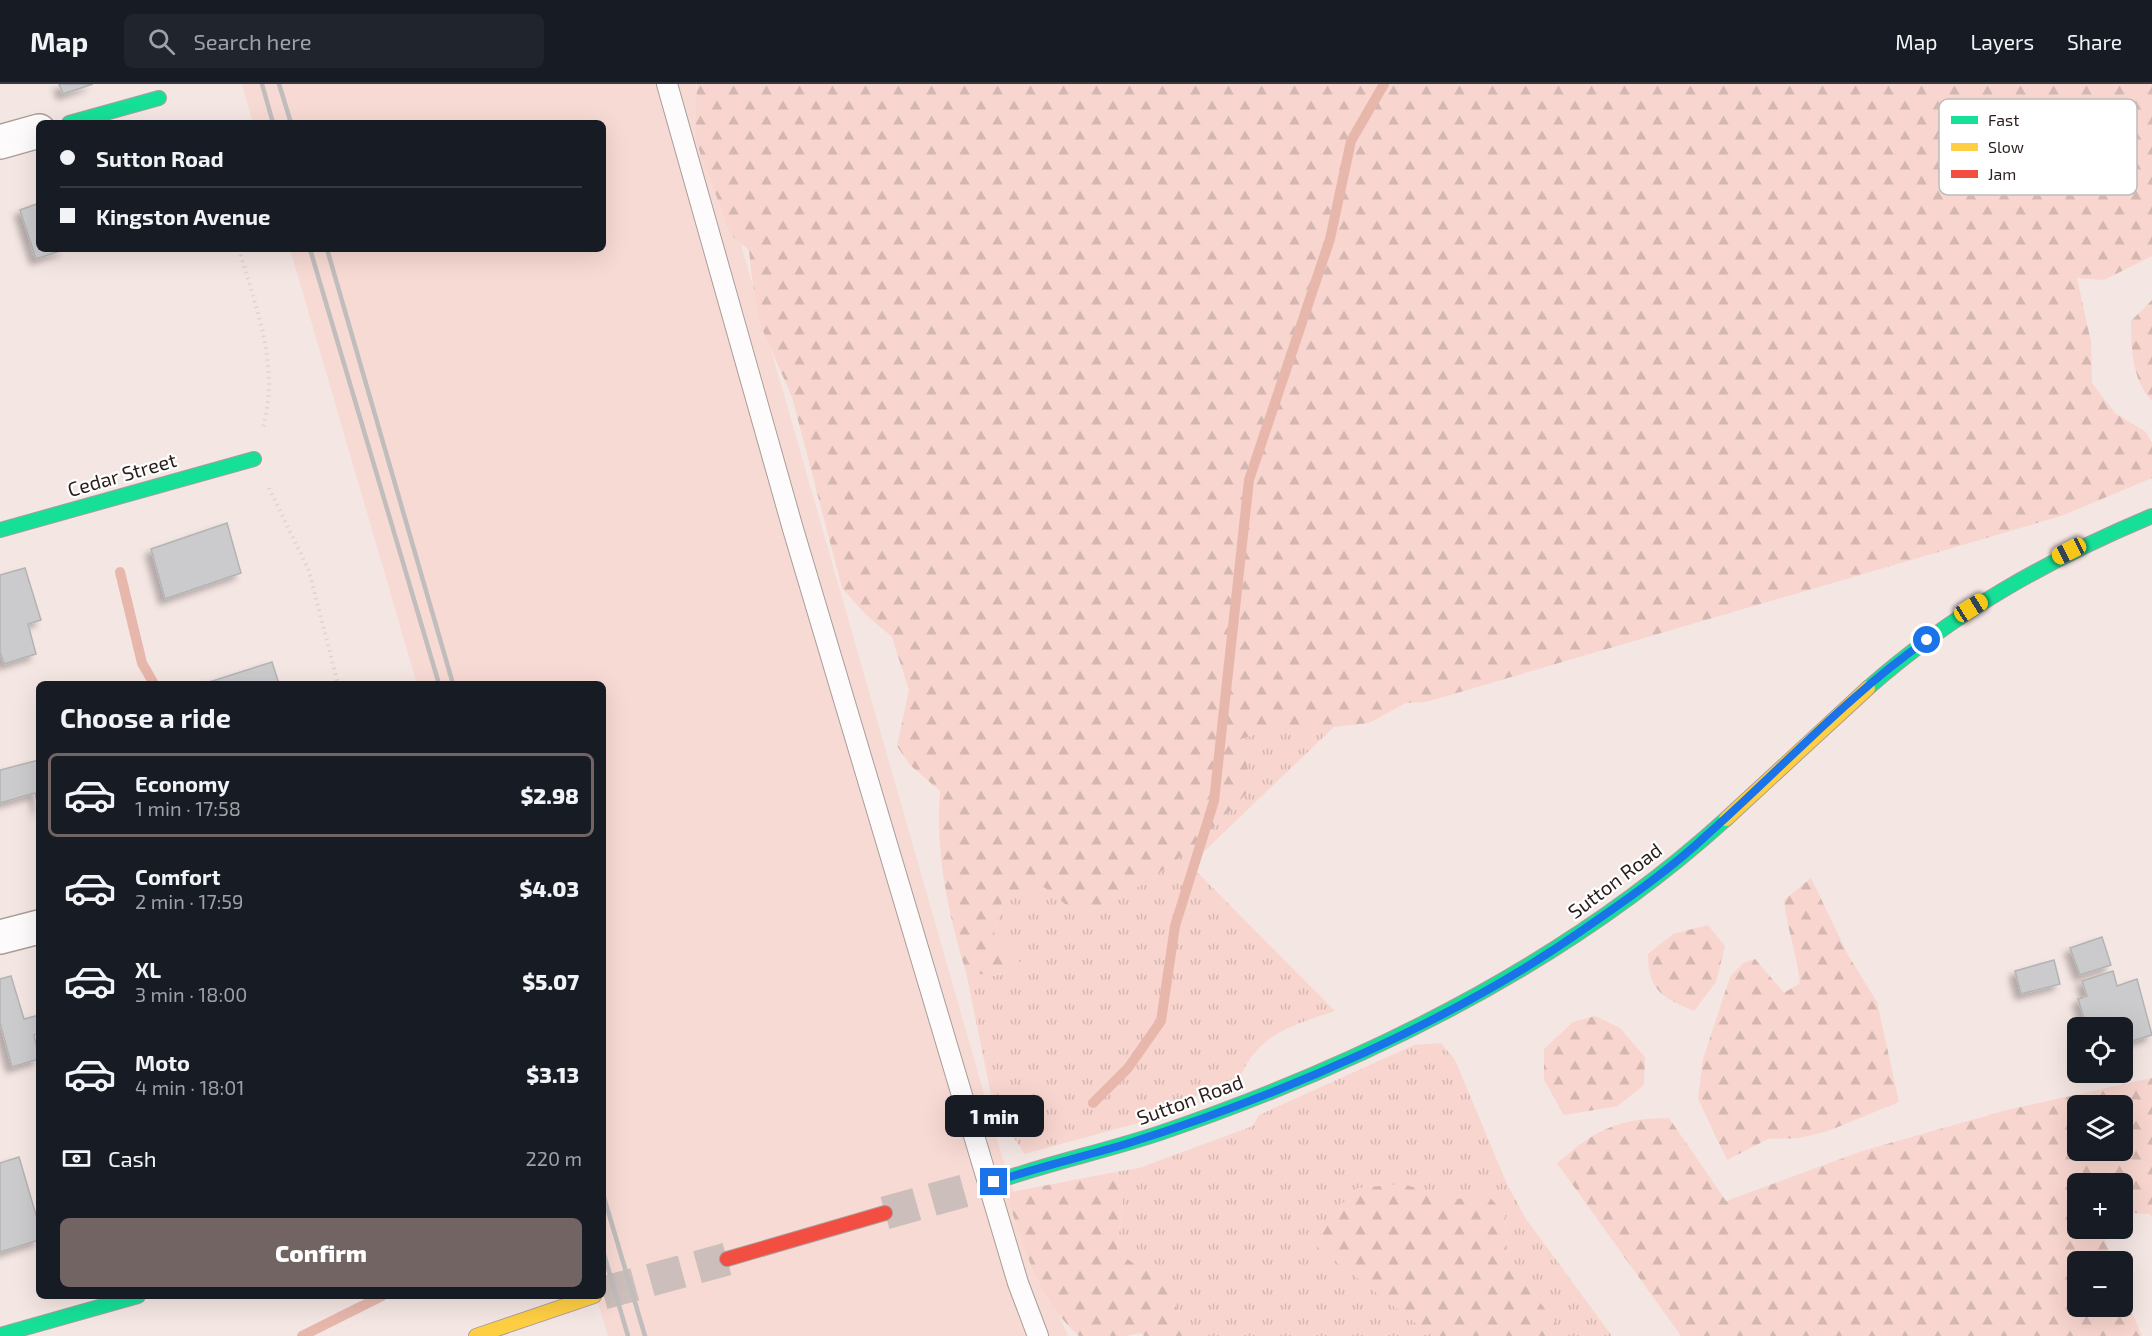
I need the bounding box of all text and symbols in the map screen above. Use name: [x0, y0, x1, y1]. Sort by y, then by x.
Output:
search box: [124, 14, 544, 68]
text: Map: [30, 24, 88, 58]
icon: search: [145, 25, 178, 58]
text: Search here: [193, 28, 312, 54]
text: Map: [1895, 29, 1937, 54]
text: Layers: [1970, 29, 2034, 54]
text: Share: [2067, 29, 2122, 54]
legend: [1939, 99, 2137, 195]
text: Fast: [1988, 110, 2019, 129]
text: Slow: [1988, 137, 2024, 156]
text: Sutton Road: [96, 145, 224, 171]
text: Jam: [1988, 164, 2016, 183]
text: Kingston Avenue: [96, 203, 270, 229]
street label: Cedar Street: [64, 447, 179, 501]
car: [2049, 535, 2089, 567]
car: [1951, 591, 1991, 625]
route start: [1913, 626, 1940, 653]
text: Choose a ride: [60, 701, 231, 733]
icon: car: [63, 768, 117, 822]
text: Economy: [135, 770, 230, 796]
text: $2.98: [520, 782, 579, 808]
text: 1 min · 17:58: [135, 796, 241, 820]
street label: Sutton Road: [1563, 837, 1666, 923]
icon: car: [63, 861, 117, 915]
text: Comfort: [135, 863, 220, 889]
text: $4.03: [519, 875, 579, 901]
text: 2 min · 17:59: [135, 889, 244, 913]
icon: car: [63, 954, 117, 1008]
text: XL: [135, 956, 161, 982]
text: $5.07: [522, 968, 579, 994]
text: 3 min · 18:00: [135, 982, 247, 1006]
map controls: [2067, 1017, 2133, 1317]
button: locate: [2067, 1017, 2133, 1083]
icon: car: [63, 1047, 117, 1101]
text: Moto: [135, 1049, 190, 1075]
text: $3.13: [526, 1061, 579, 1087]
street label: Sutton Road: [1133, 1069, 1246, 1129]
text: 4 min · 18:01: [135, 1075, 244, 1099]
callout: 1 min: [944, 1095, 1044, 1137]
button: layers: [2067, 1095, 2133, 1161]
text: 1 min: [970, 1104, 1019, 1128]
icon: cash: [60, 1142, 93, 1175]
text: Cash: [108, 1145, 157, 1171]
text: 220 m: [525, 1146, 582, 1170]
route end: [980, 1168, 1007, 1195]
button: +: [2067, 1173, 2133, 1239]
button: Confirm: [60, 1218, 582, 1287]
button: −: [2067, 1251, 2133, 1317]

